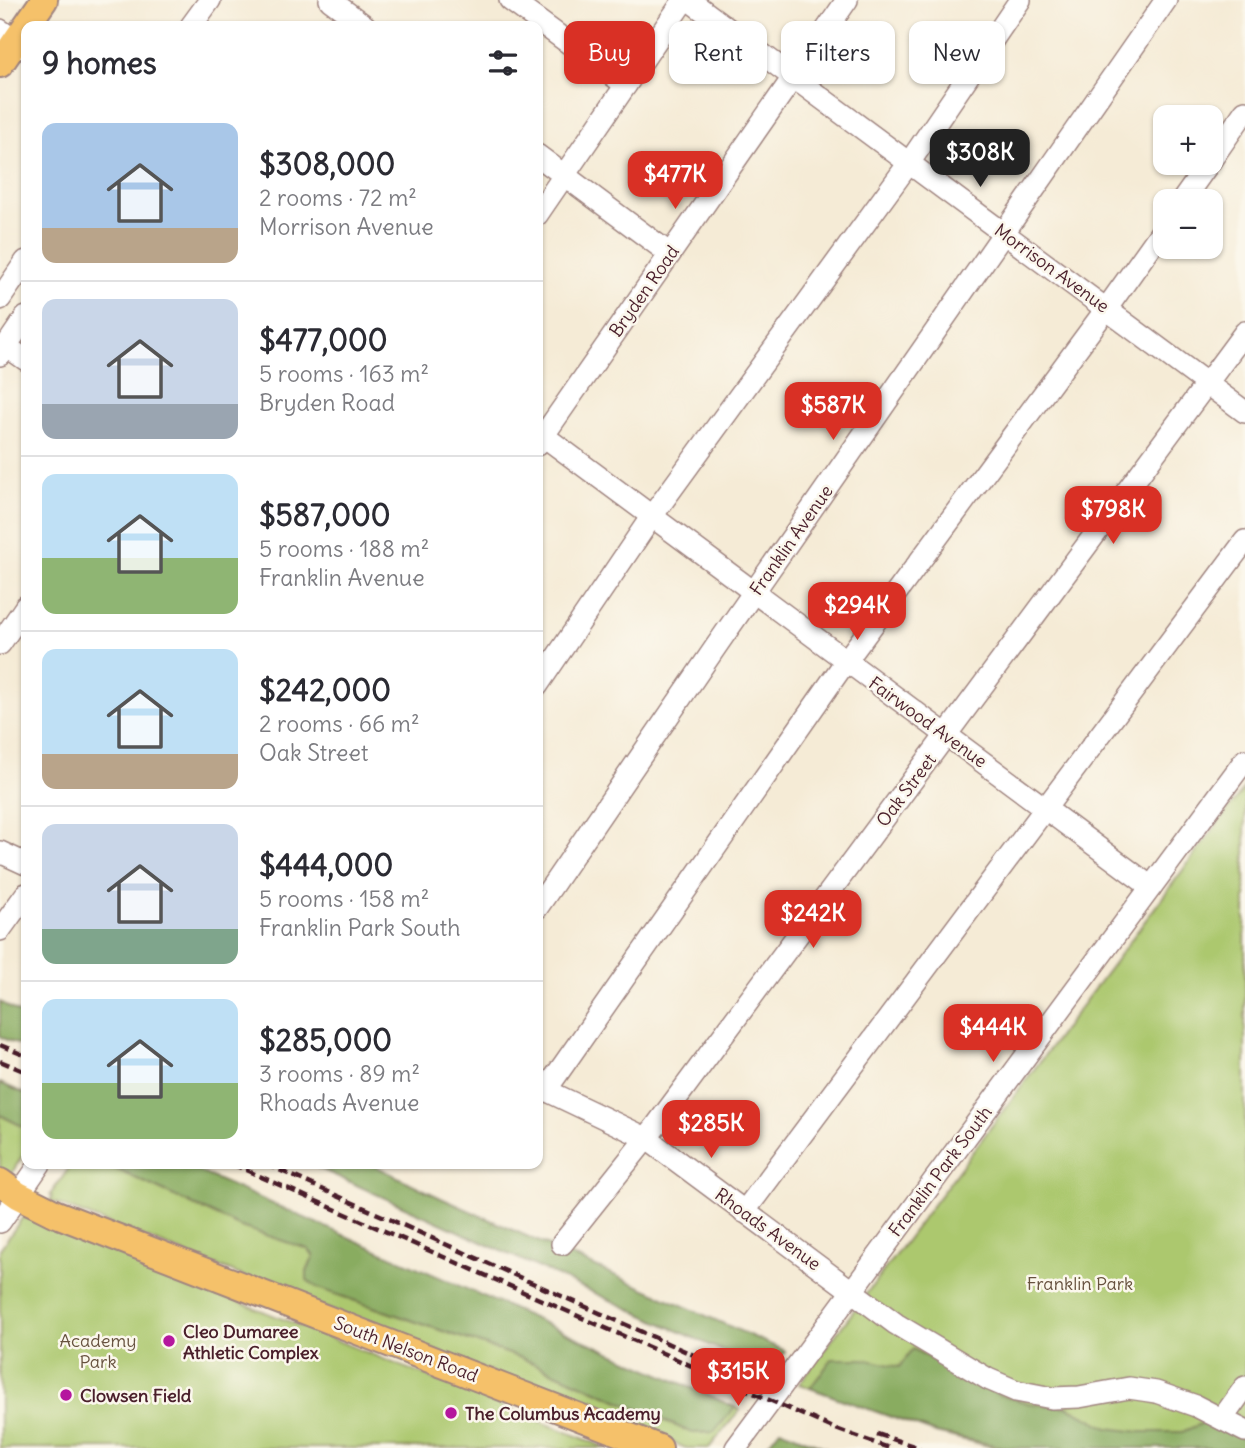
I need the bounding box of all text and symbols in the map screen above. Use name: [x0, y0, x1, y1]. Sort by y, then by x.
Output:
chip: Buy: [564, 21, 655, 84]
chip: Rent: [669, 21, 767, 84]
chip: Filters: [781, 21, 895, 84]
chip: New: [909, 21, 1005, 84]
text: 9 homes: [42, 44, 157, 82]
icon: filters: [484, 44, 522, 82]
map controls: [1153, 105, 1223, 259]
button: +: [1153, 105, 1223, 175]
pin: $308K: [931, 130, 1029, 189]
text: $308K: [946, 137, 1014, 166]
text: $308,000: [259, 145, 395, 183]
icon: home: [98, 151, 182, 235]
pin: $477K: [626, 152, 724, 211]
text: $477K: [644, 159, 706, 188]
text: 2 rooms · 72 m²: [259, 183, 417, 212]
button: −: [1153, 189, 1223, 259]
text: Morrison Avenue: [259, 212, 434, 241]
street label: Morrison Avenue: [990, 219, 1114, 317]
street label: Bryden Road: [604, 240, 684, 341]
text: $477,000: [259, 321, 388, 359]
icon: home: [98, 327, 182, 411]
text: 5 rooms · 163 m²: [259, 359, 429, 388]
pin: $587K: [784, 382, 882, 442]
text: Bryden Road: [259, 388, 395, 417]
text: $587K: [801, 390, 865, 419]
street label: Franklin Avenue: [744, 480, 838, 600]
pin: $798K: [1064, 486, 1162, 546]
text: $798K: [1081, 494, 1145, 523]
text: $587,000: [259, 496, 390, 534]
icon: home: [98, 502, 182, 586]
text: 5 rooms · 188 m²: [259, 534, 429, 563]
text: Franklin Avenue: [259, 563, 425, 592]
pin: $294K: [808, 582, 906, 642]
text: $294K: [824, 590, 890, 619]
text: $242,000: [259, 671, 391, 709]
street label: Fairwood Avenue: [864, 671, 992, 773]
icon: home: [98, 677, 182, 761]
text: 2 rooms · 66 m²: [259, 709, 420, 738]
text: Oak Street: [259, 738, 369, 767]
street label: Oak Street: [871, 749, 941, 831]
text: $444,000: [259, 846, 393, 884]
icon: home: [98, 852, 182, 936]
text: 5 rooms · 158 m²: [259, 884, 429, 913]
pin: $242K: [764, 890, 862, 950]
text: $242K: [780, 898, 846, 927]
text: Franklin Park South: [259, 913, 461, 942]
pin: $444K: [944, 1004, 1042, 1064]
text: $444K: [960, 1012, 1026, 1041]
text: $285,000: [259, 1021, 392, 1059]
icon: home: [98, 1027, 182, 1111]
text: 3 rooms · 89 m²: [259, 1059, 420, 1088]
text: Rhoads Avenue: [259, 1088, 419, 1117]
pin: $285K: [662, 1100, 760, 1160]
street label: Franklin Park South: [883, 1101, 997, 1241]
text: $285K: [678, 1108, 744, 1137]
street label: Rhoads Avenue: [710, 1183, 826, 1275]
park label: Franklin Park: [1027, 1272, 1133, 1295]
street label: South Nelson Road: [331, 1311, 482, 1387]
place label: Cleo Dumaree Athletic Complex: [183, 1320, 319, 1364]
park label: Academy Park: [60, 1329, 136, 1373]
marker: Cleo Dumaree Athletic Complex: [161, 1333, 177, 1349]
pin: $315K: [689, 1348, 787, 1408]
text: $315K: [707, 1356, 769, 1385]
place label: Clowsen Field: [80, 1384, 192, 1407]
marker: Clowsen Field: [58, 1387, 74, 1403]
place label: The Columbus Academy: [465, 1402, 661, 1425]
marker: The Columbus Academy: [443, 1405, 459, 1421]

